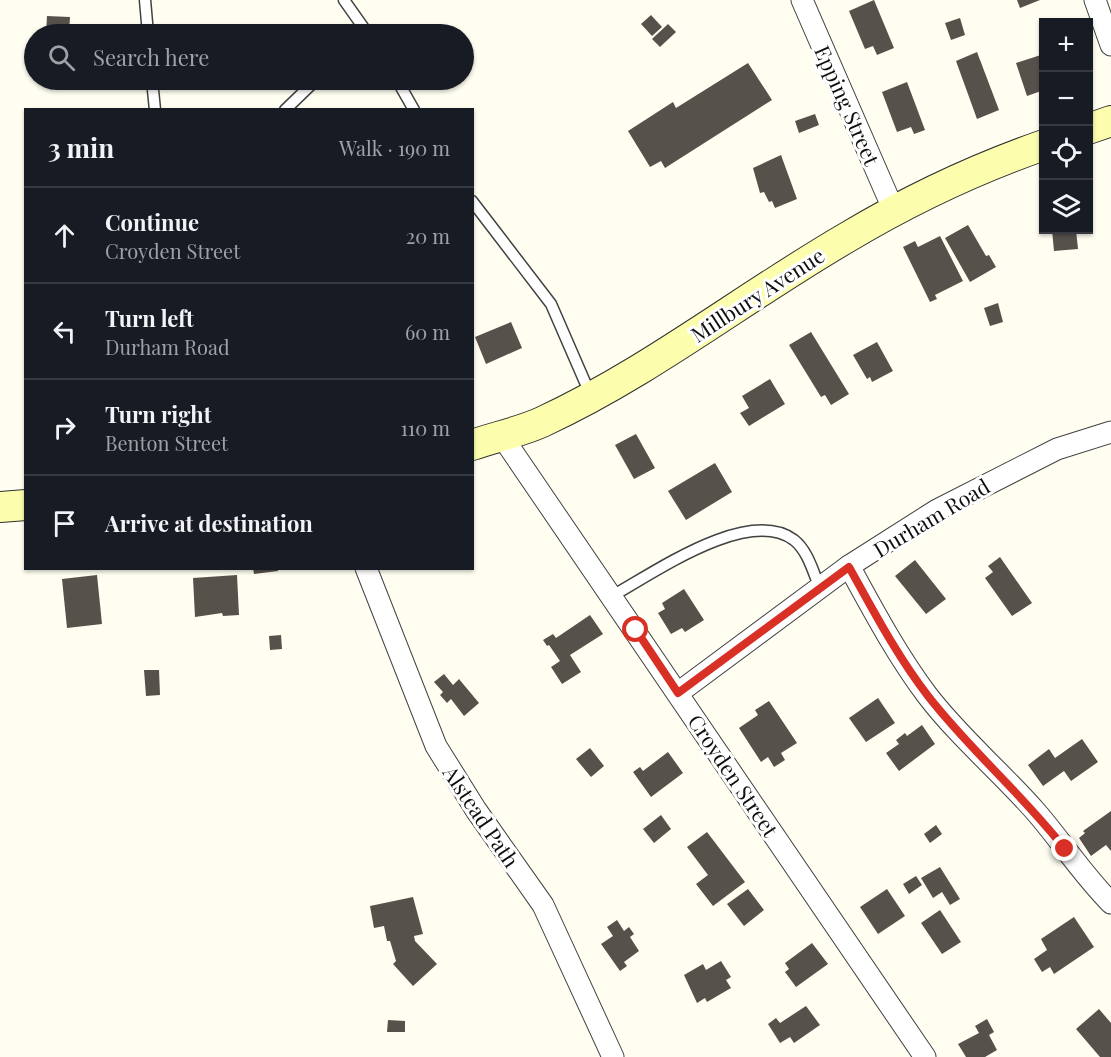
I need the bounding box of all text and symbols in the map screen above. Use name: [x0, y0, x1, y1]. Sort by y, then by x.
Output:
map controls: [1039, 18, 1093, 234]
button: +: [1039, 18, 1093, 72]
search box: [24, 24, 474, 90]
icon: search: [45, 41, 78, 74]
street label: Epping Street: [809, 41, 887, 170]
text: Search here: [93, 42, 209, 72]
button: −: [1039, 72, 1093, 126]
button: locate: [1039, 126, 1093, 180]
text: 3 min: [48, 130, 114, 165]
text: Walk · 190 m: [339, 134, 450, 161]
button: layers: [1039, 180, 1093, 234]
text: Continue: [105, 207, 199, 237]
icon: ahead: [48, 219, 81, 252]
text: 20 m: [406, 222, 450, 249]
text: Croyden Street: [105, 237, 240, 264]
street label: Millbury Avenue: [685, 240, 829, 348]
text: Turn left: [105, 303, 194, 333]
icon: left: [48, 315, 81, 348]
text: 60 m: [405, 318, 450, 345]
text: Durham Road: [105, 333, 230, 360]
text: Turn right: [105, 399, 211, 429]
icon: right: [48, 411, 81, 444]
text: 110 m: [400, 414, 450, 441]
text: Benton Street: [105, 429, 228, 456]
street label: Durham Road: [868, 471, 994, 563]
icon: arrive: [48, 507, 81, 540]
text: Arrive at destination: [105, 508, 313, 538]
route start: [622, 616, 648, 642]
street label: Croyden Street: [683, 708, 786, 842]
street label: Alstead Path: [437, 759, 527, 873]
route end: [1051, 835, 1077, 861]

